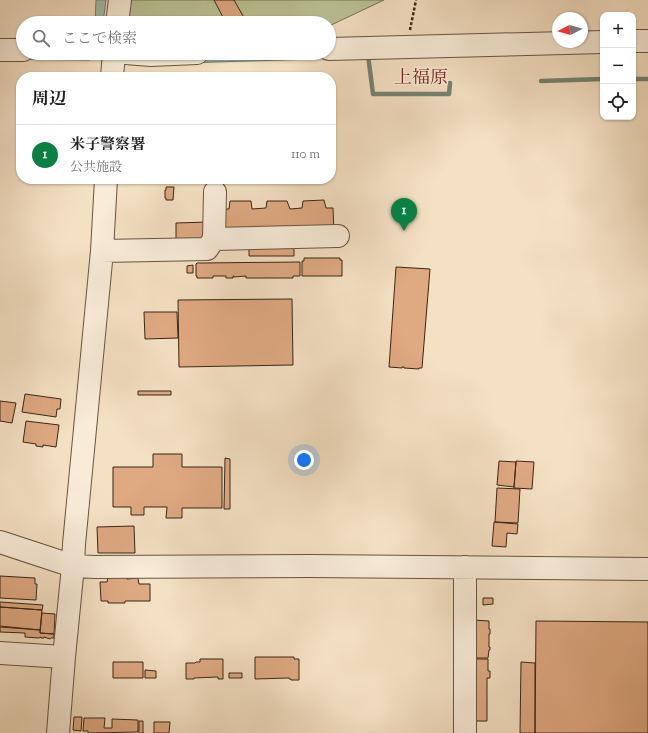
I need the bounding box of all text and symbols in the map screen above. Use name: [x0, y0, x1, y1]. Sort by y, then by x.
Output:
north arrow: [552, 12, 588, 48]
map controls: [600, 12, 636, 120]
button: +: [600, 12, 636, 48]
search box: [16, 16, 336, 60]
icon: search: [30, 27, 52, 49]
text: ここで検索: [62, 29, 137, 50]
button: −: [600, 48, 636, 84]
district label: 上福原: [394, 66, 448, 92]
button: locate: [600, 84, 636, 120]
text: 周辺: [32, 88, 66, 112]
text: 米子警察署: [70, 135, 145, 156]
text: 1: [43, 146, 47, 164]
text: 110 m: [291, 146, 320, 164]
text: 公共施設: [70, 159, 122, 177]
pin: 1: [391, 198, 417, 231]
your location: [294, 450, 314, 470]

